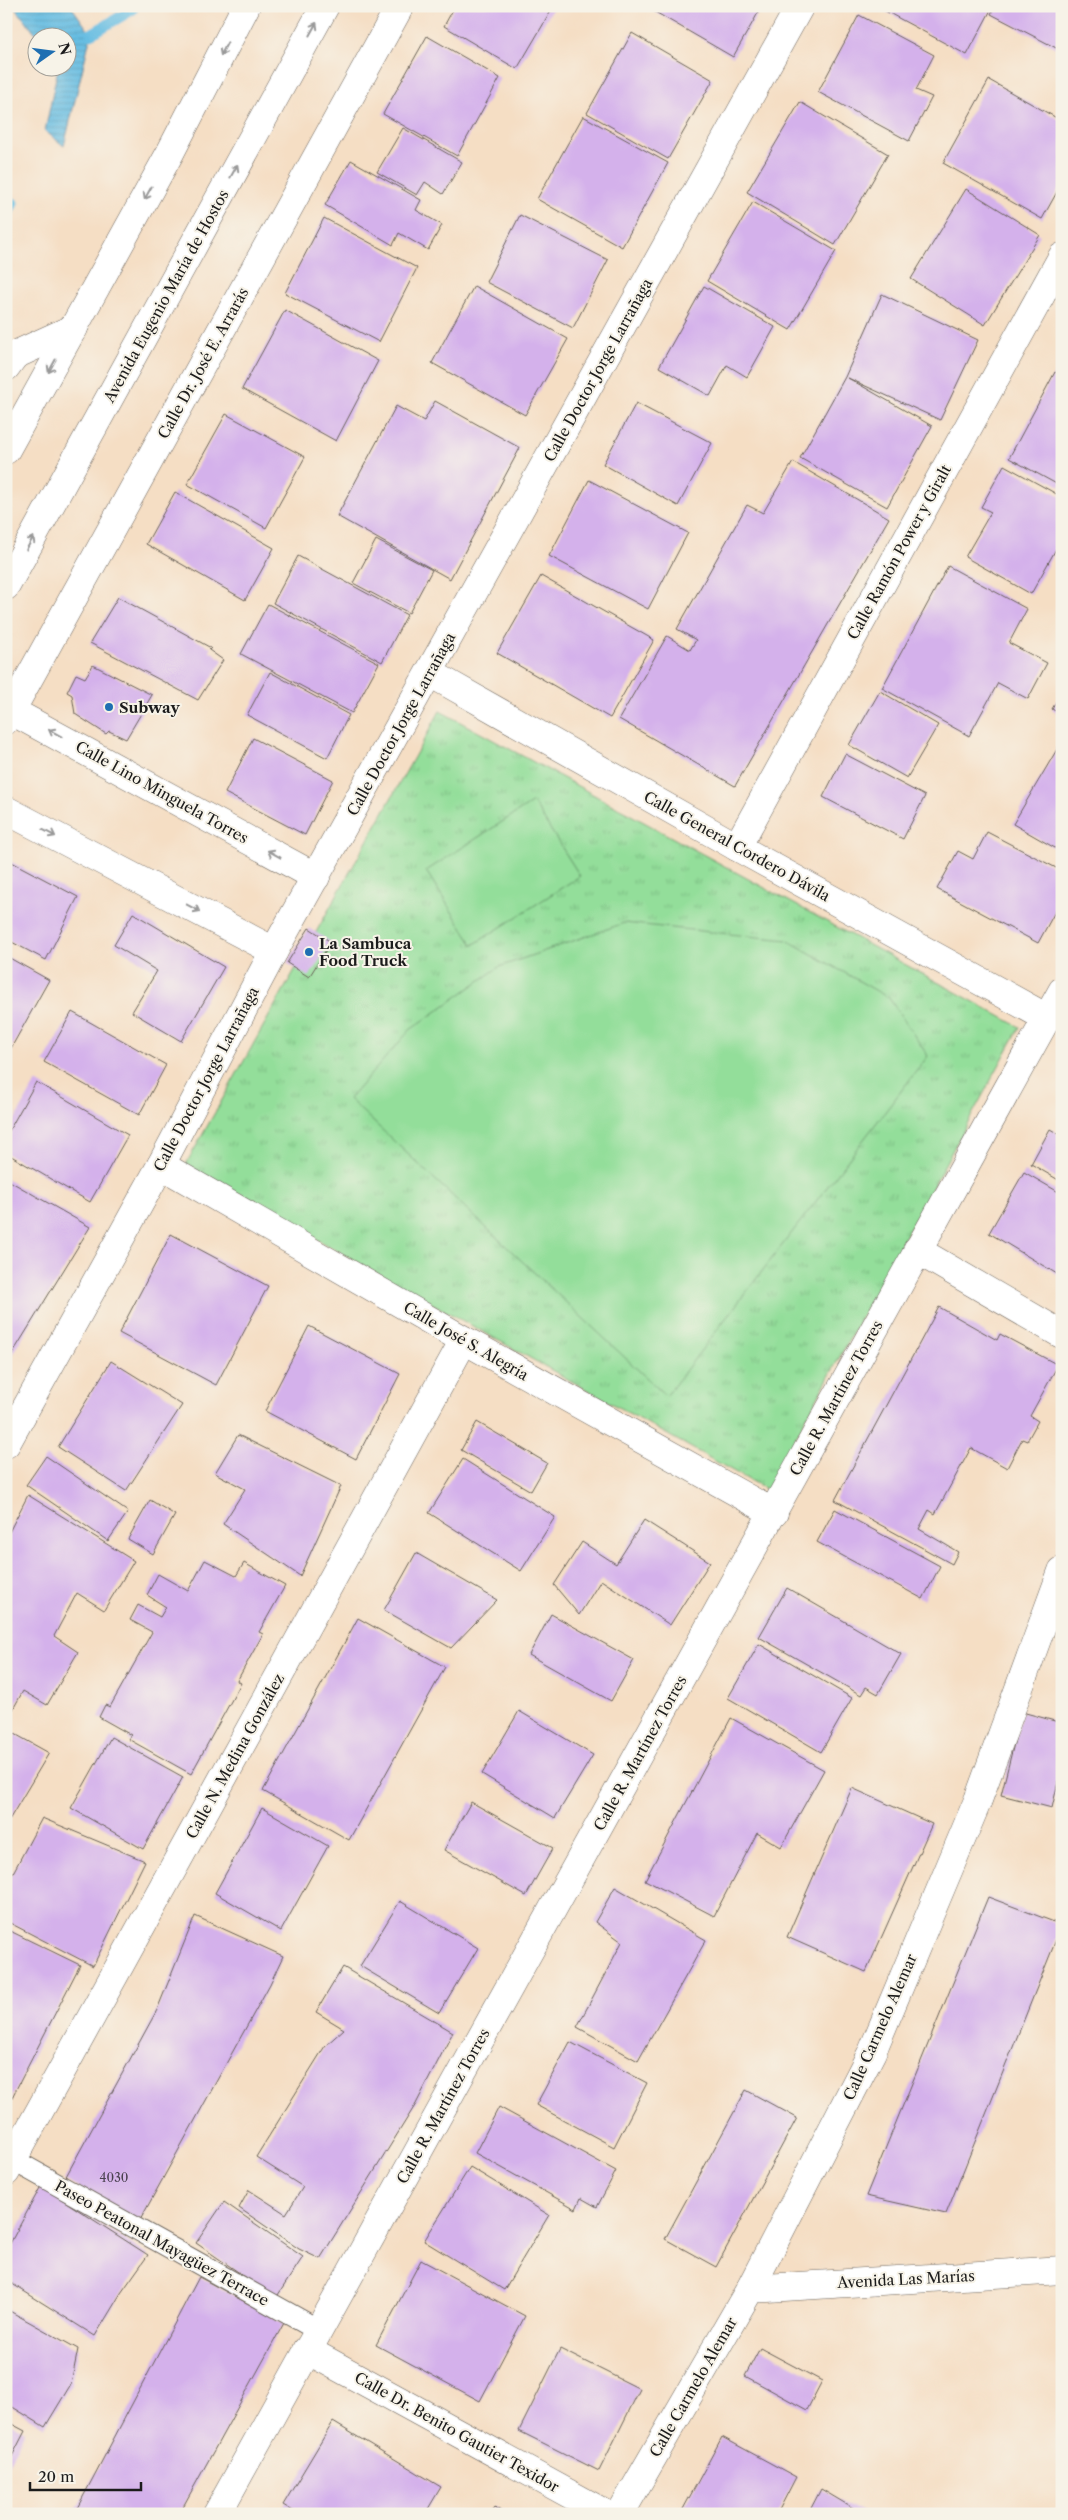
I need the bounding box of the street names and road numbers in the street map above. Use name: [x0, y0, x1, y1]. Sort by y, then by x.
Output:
street label: Avenida Eugenio María de Hostos: [99, 186, 233, 407]
street label: Calle Doctor Jorge Larrañaga: [540, 275, 656, 465]
street label: Calle Dr. José E. Arrarás: [153, 284, 253, 442]
street label: Calle Ramón Power y Giralt: [843, 461, 955, 643]
street label: Calle Doctor Jorge Larrañaga: [343, 629, 459, 819]
street label: Calle Lino Minguela Torres: [72, 737, 252, 847]
street label: Calle General Cordero Dávila: [641, 787, 834, 905]
street label: Calle Doctor Jorge Larrañaga: [149, 983, 263, 1175]
street label: Calle José S. Alegría: [400, 1298, 532, 1385]
street label: Calle R. Martínez Torres: [785, 1317, 887, 1479]
street label: Calle N. Medina González: [182, 1670, 288, 1842]
street label: Calle R. Martínez Torres: [589, 1672, 691, 1834]
street label: Calle Carmelo Alemar: [839, 1950, 921, 2103]
street label: Calle R. Martínez Torres: [392, 2025, 494, 2187]
street label: Paseo Peatonal Mayagüez Terrace: [52, 2176, 272, 2310]
street label: Avenida Las Marías: [836, 2266, 975, 2292]
street label: Calle Carmelo Alemar: [645, 2313, 741, 2460]
street label: Calle Dr. Benito Gautier Texidor: [351, 2368, 563, 2497]

